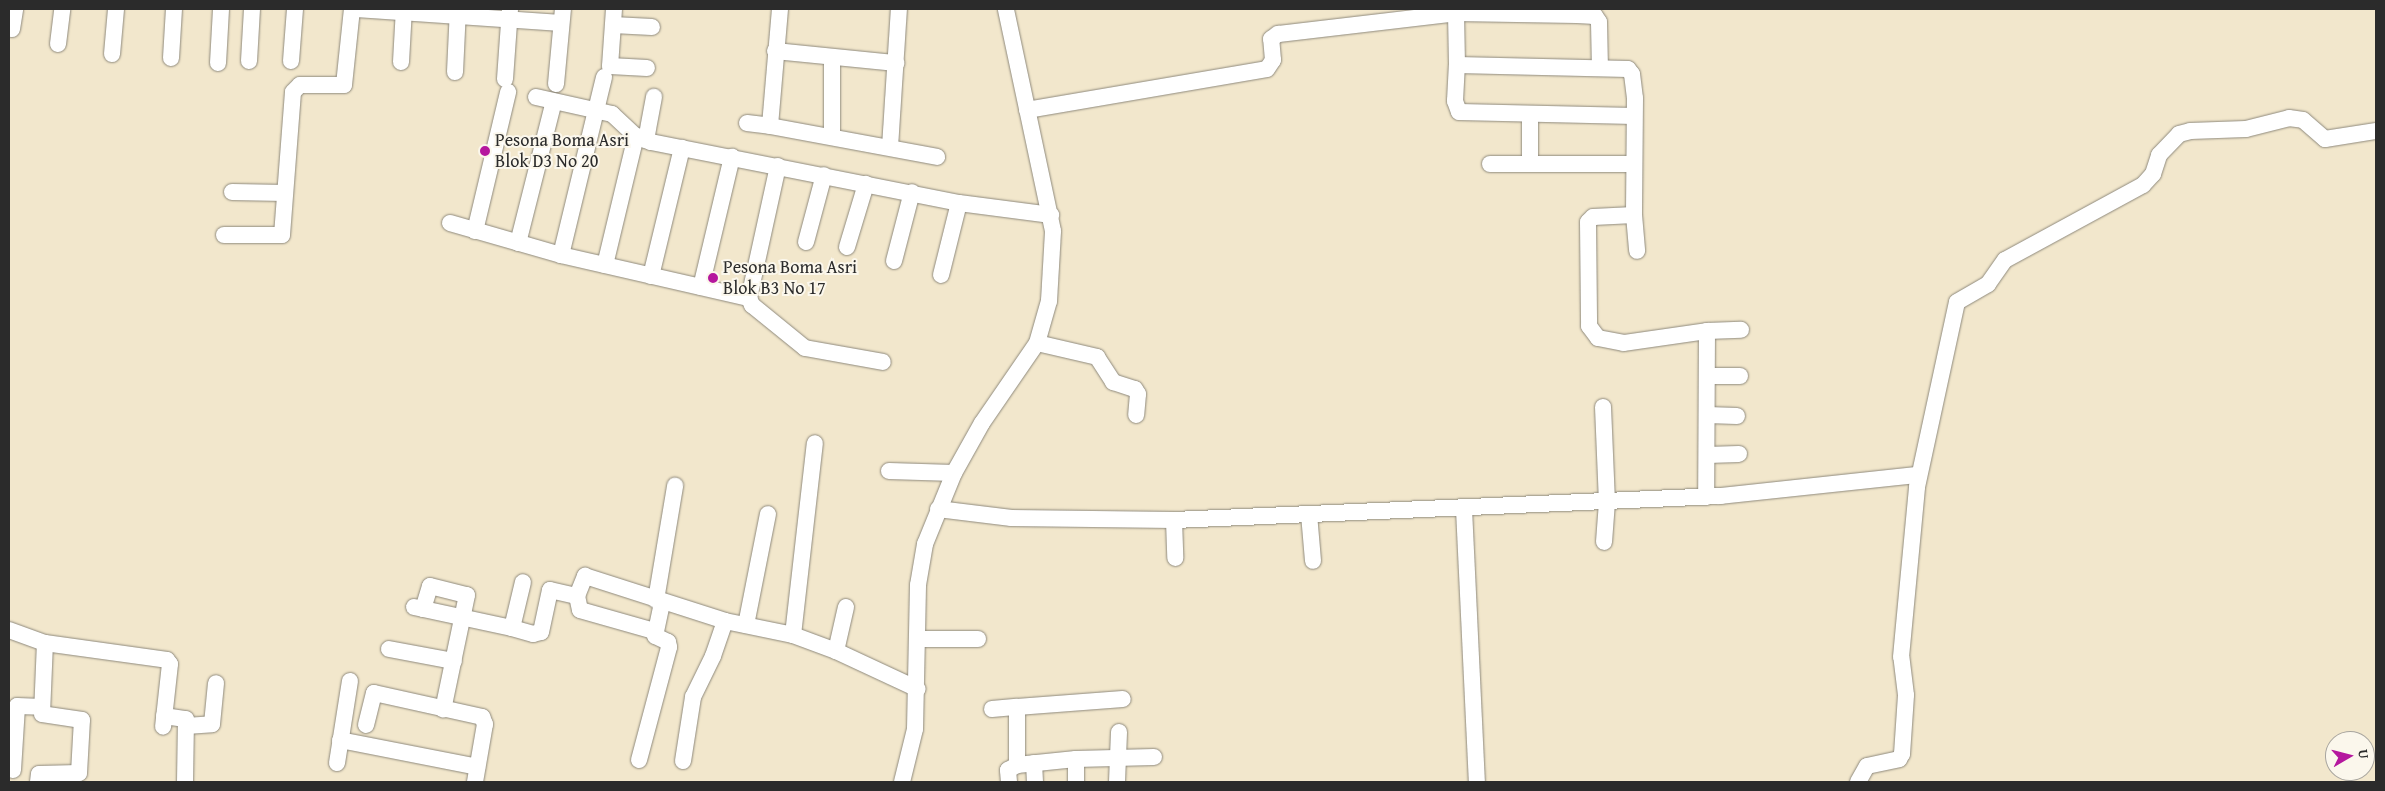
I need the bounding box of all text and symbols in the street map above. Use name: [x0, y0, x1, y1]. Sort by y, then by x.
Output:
place label: Pesona Boma Asri Blok D3 No 20: [495, 130, 629, 172]
marker: Pesona Boma Asri Blok D3 No 20: [479, 145, 491, 157]
place label: Pesona Boma Asri Blok B3 No 17: [723, 257, 857, 300]
marker: Pesona Boma Asri Blok B3 No 17: [707, 272, 719, 284]
north arrow: [2325, 731, 2375, 781]
text: U: [2353, 748, 2374, 760]

